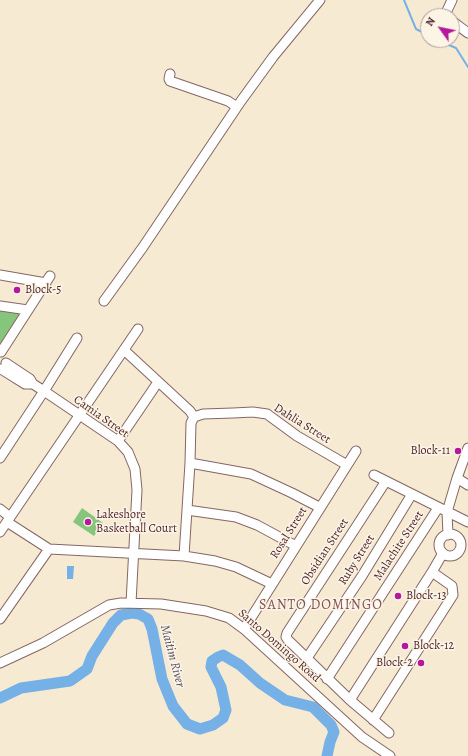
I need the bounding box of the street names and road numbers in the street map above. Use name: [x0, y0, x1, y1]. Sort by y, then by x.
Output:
street label: Camia Street: [71, 393, 131, 441]
street label: Dahlia Street: [271, 401, 333, 447]
street label: Rosal Street: [267, 505, 311, 561]
street label: Malachite Street: [371, 508, 427, 584]
street label: Obsidian Street: [298, 516, 352, 588]
street label: Ruby Street: [336, 532, 378, 588]
street label: Santo Domingo Road: [235, 606, 323, 686]

